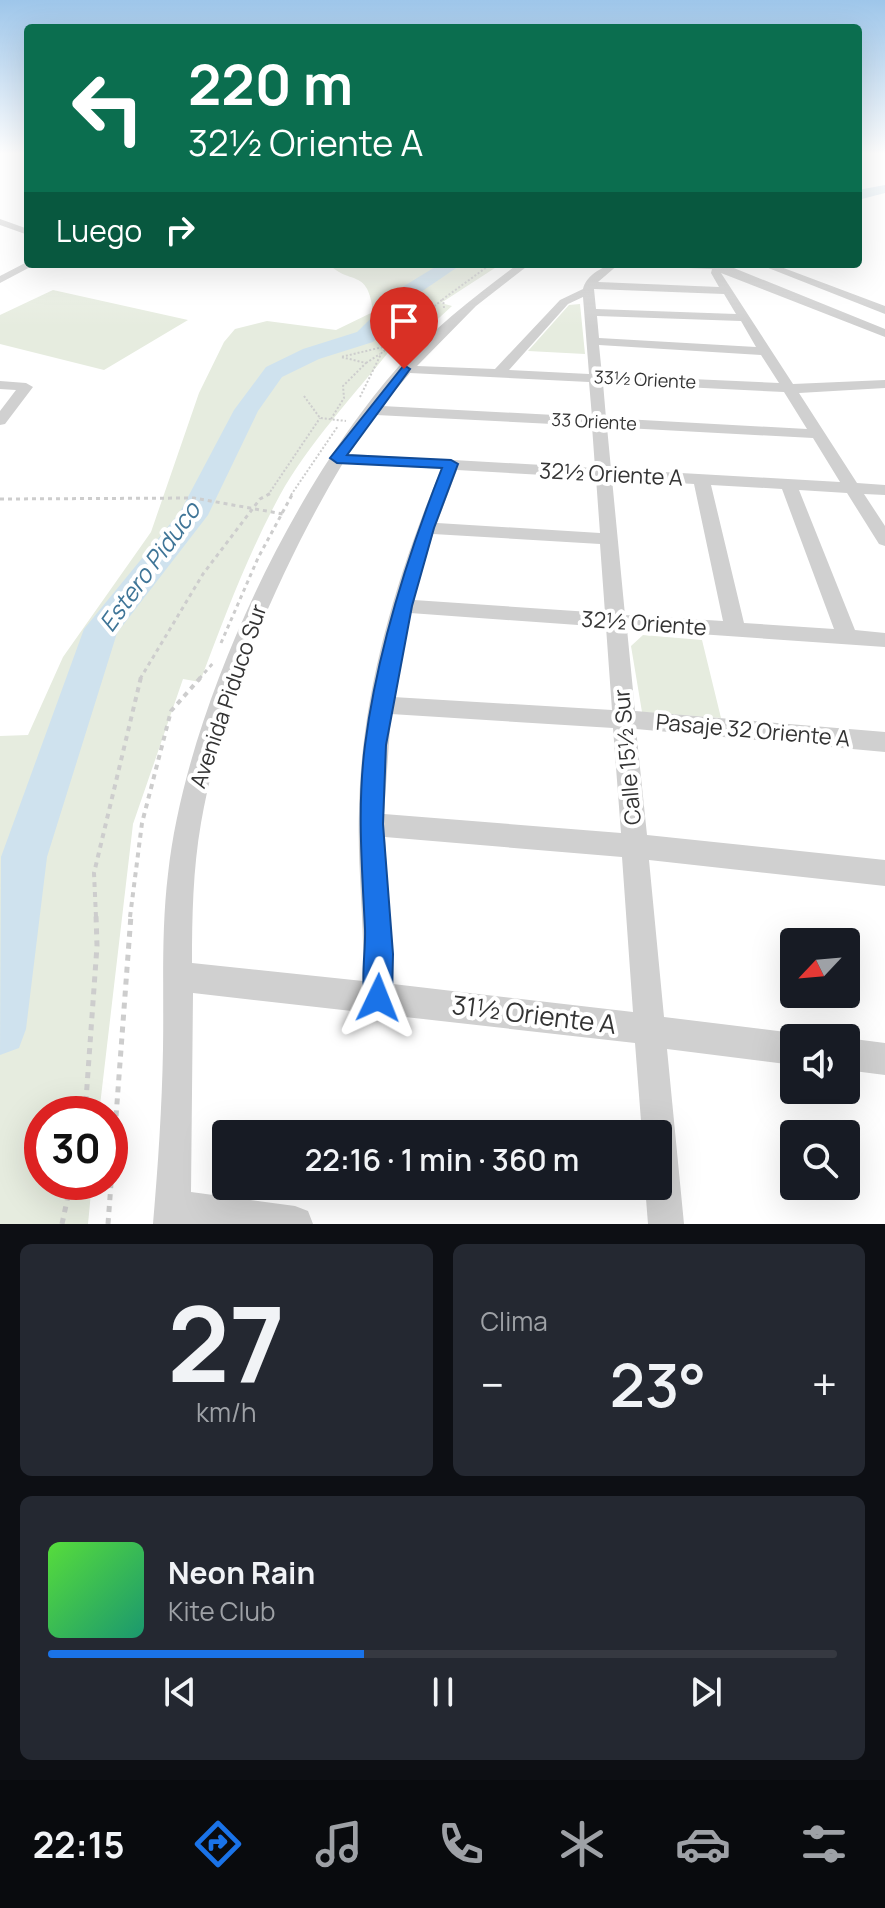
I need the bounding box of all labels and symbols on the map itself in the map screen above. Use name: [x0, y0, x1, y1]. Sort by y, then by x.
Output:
pin: [370, 287, 438, 369]
street label: 33½ Oriente: [593, 364, 697, 394]
street label: 33 Oriente: [551, 407, 637, 435]
street label: 32½ Oriente A: [538, 455, 684, 493]
water label: Estero Piduco: [91, 493, 208, 638]
street label: Avenida Piduco Sur: [182, 600, 274, 792]
street label: 32½ Oriente: [580, 604, 708, 642]
street label: Calle 15½ Sur: [606, 688, 648, 826]
street label: Pasaje 32 Oriente A: [655, 707, 851, 753]
north arrow: [780, 928, 860, 1008]
position arrow: [336, 956, 420, 1040]
street label: 31½ Oriente A: [450, 986, 618, 1042]
speed limit sign: 30: [24, 1096, 128, 1200]

